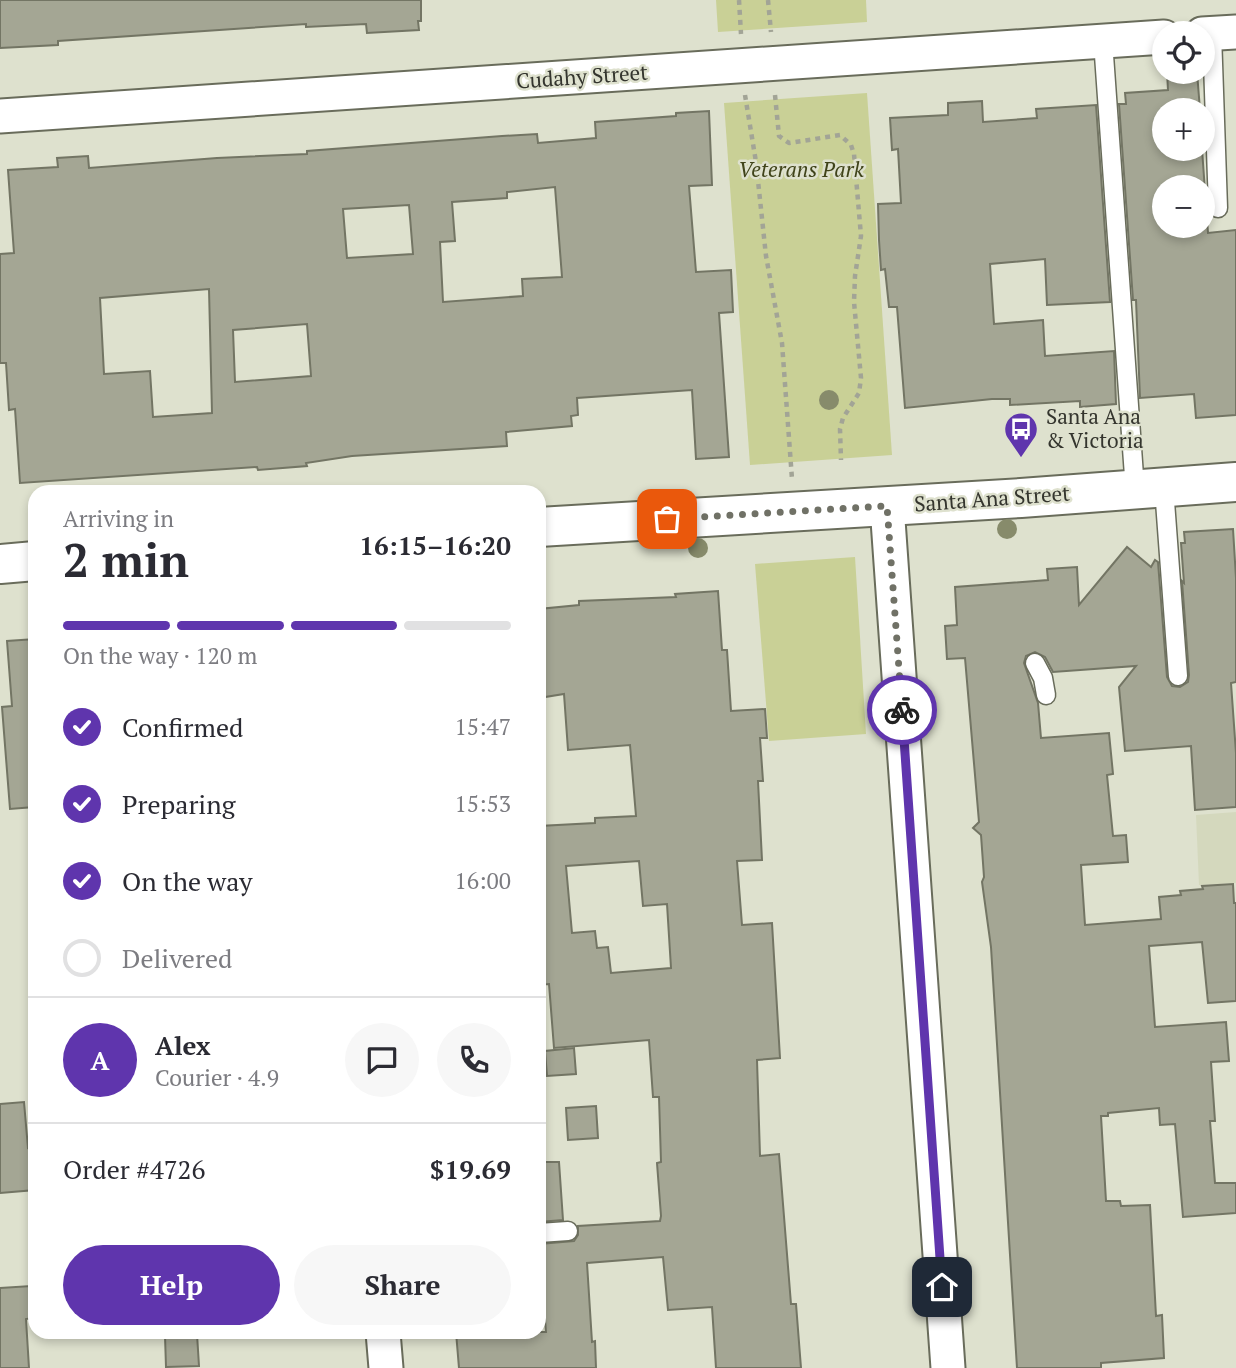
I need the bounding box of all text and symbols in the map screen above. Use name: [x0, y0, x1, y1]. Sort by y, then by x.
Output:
map controls: [1152, 21, 1215, 238]
button: locate: [1152, 21, 1215, 84]
street label: Cudahy Street: [515, 57, 649, 95]
button: +: [1152, 98, 1215, 161]
park label: Veterans Park: [738, 155, 865, 183]
button: −: [1152, 175, 1215, 238]
place label: Santa Ana & Victoria: [1046, 402, 1144, 454]
bus stop icon: Santa Ana & Victoria: [1002, 410, 1040, 459]
street label: Santa Ana Street: [913, 479, 1071, 517]
pin: [637, 489, 697, 549]
icon: bag: [648, 500, 686, 538]
text: Arriving in: [63, 503, 174, 534]
text: 16:15–16:20: [359, 528, 511, 562]
text: 2 min: [63, 529, 189, 590]
text: On the way · 120 m: [63, 640, 257, 671]
courier: [867, 675, 937, 745]
icon: bike: [883, 691, 921, 729]
icon: check: [63, 708, 101, 746]
text: Confirmed: [122, 710, 243, 744]
text: 15:47: [454, 711, 511, 742]
icon: check: [63, 785, 101, 823]
text: Preparing: [122, 787, 235, 821]
text: 15:53: [454, 788, 511, 819]
icon: check: [63, 862, 101, 900]
text: On the way: [122, 864, 253, 898]
text: 16:00: [454, 865, 511, 896]
text: Delivered: [122, 941, 232, 975]
button: chat: [345, 1023, 419, 1097]
button: phone: [437, 1023, 511, 1097]
text: Alex: [155, 1028, 211, 1062]
text: A: [91, 1043, 109, 1077]
text: Courier · 4.9: [155, 1062, 279, 1093]
text: Order #4726: [63, 1152, 205, 1186]
text: $19.69: [430, 1152, 511, 1186]
button: Help: [63, 1245, 280, 1325]
button: Share: [294, 1245, 511, 1325]
pin: [912, 1257, 972, 1317]
icon: home: [923, 1268, 961, 1306]

